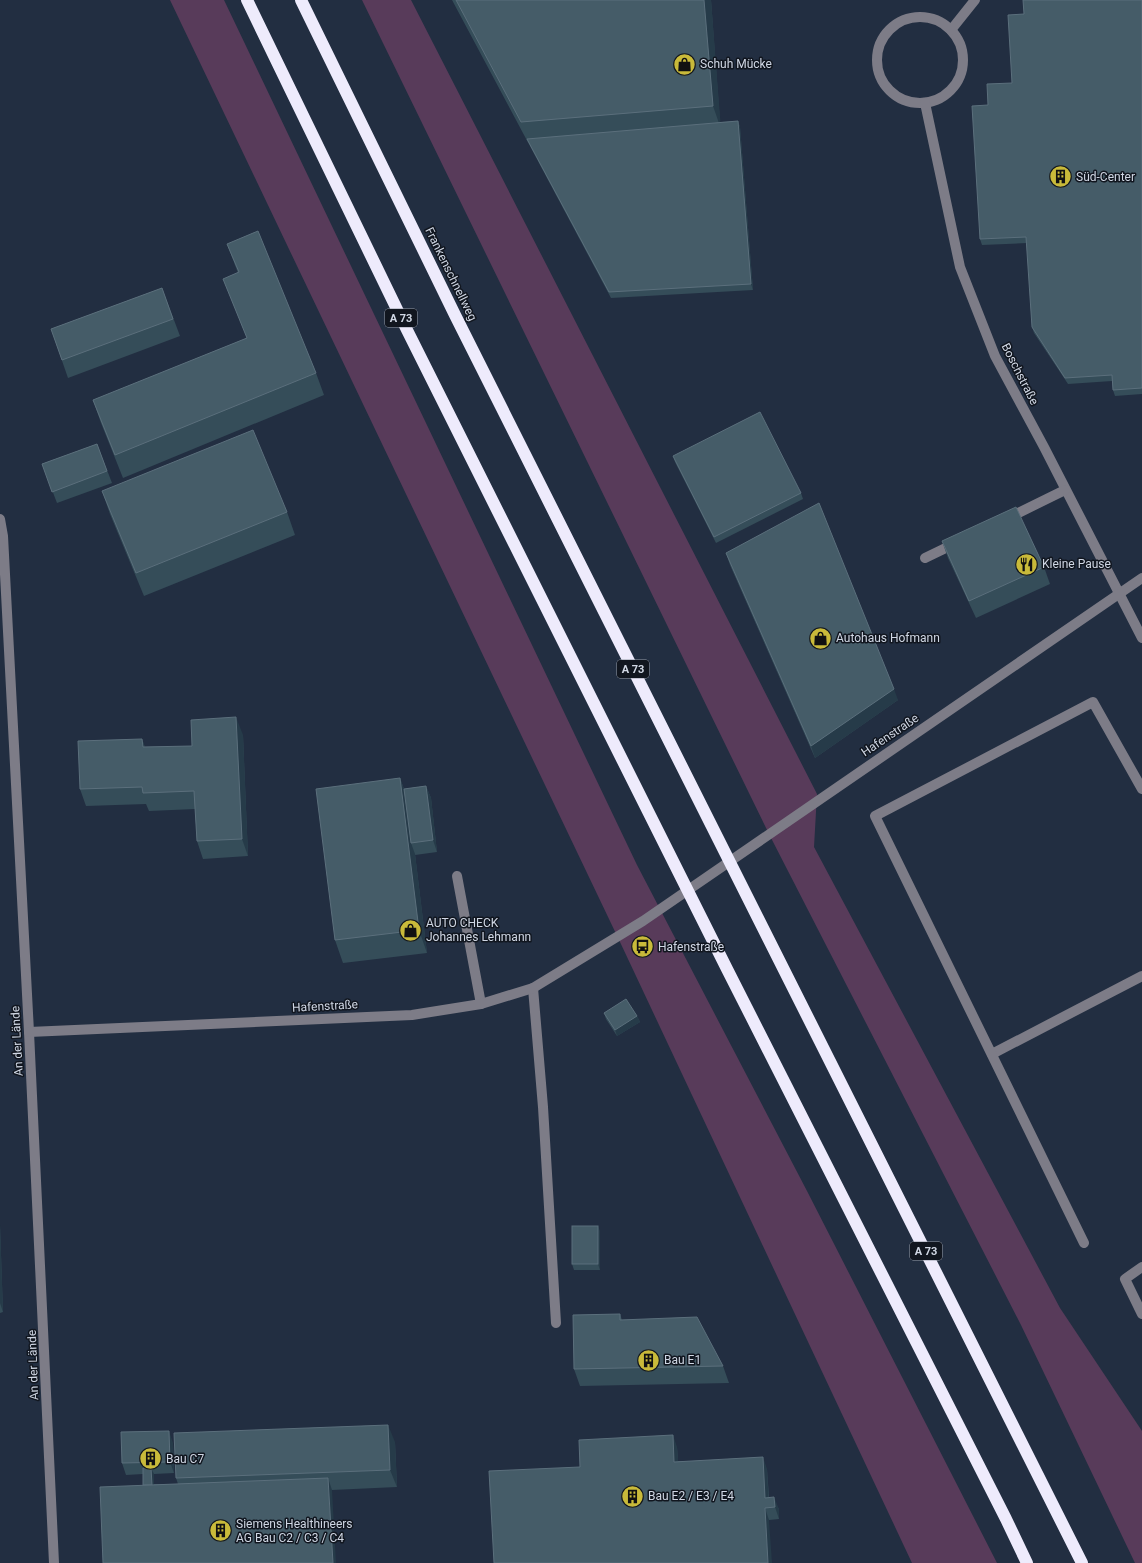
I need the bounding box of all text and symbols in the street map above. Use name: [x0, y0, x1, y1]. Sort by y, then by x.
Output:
shop icon: Schuh Mücke: [672, 51, 698, 77]
place label: Schuh Mücke: [700, 57, 772, 71]
building icon: Süd-Center: [1047, 164, 1073, 190]
place label: Süd-Center: [1076, 170, 1135, 184]
street label: Frankenschnellweg: [422, 225, 480, 323]
road number: A 73: [385, 309, 417, 327]
street label: Boschstraße: [998, 341, 1042, 407]
restaurant icon: Kleine Pause: [1013, 551, 1039, 577]
place label: Kleine Pause: [1042, 557, 1111, 571]
shop icon: Autohaus Hofmann: [807, 625, 833, 651]
place label: Autohaus Hofmann: [836, 631, 940, 645]
road number: A 73: [617, 660, 649, 678]
street label: Hafenstraße: [859, 711, 921, 759]
place label: AUTO CHECK Johannes Lehmann: [426, 916, 531, 944]
shop icon: AUTO CHECK Johannes Lehmann: [398, 917, 424, 943]
bus stop icon: Hafenstraße: [630, 934, 656, 960]
place label: Hafenstraße: [658, 940, 724, 954]
street label: Hafenstraße: [292, 997, 358, 1015]
street label: An der Lände: [8, 1006, 26, 1076]
road number: A 73: [910, 1242, 942, 1260]
street label: An der Lände: [25, 1330, 41, 1400]
building icon: Bau E1: [635, 1347, 661, 1373]
place label: Bau E1: [664, 1353, 701, 1367]
building icon: Bau C7: [137, 1446, 163, 1472]
place label: Bau C7: [166, 1452, 204, 1466]
building icon: Bau E2 / E3 / E4: [619, 1483, 645, 1509]
place label: Bau E2 / E3 / E4: [648, 1489, 734, 1503]
place label: Siemens Healthineers AG Bau C2 / C3 / C4: [236, 1517, 353, 1545]
building icon: Siemens Healthineers AG Bau C2 / C3 / C4: [207, 1518, 233, 1544]

